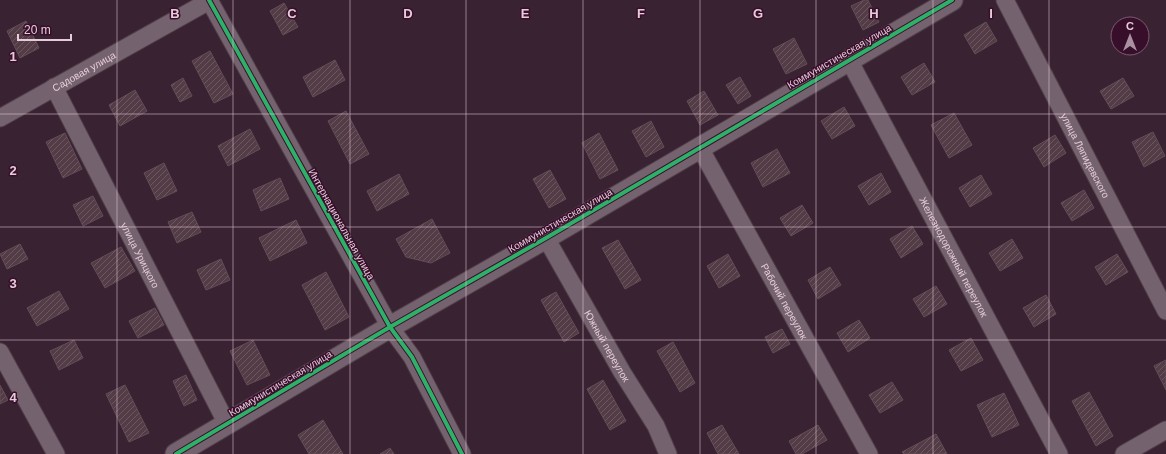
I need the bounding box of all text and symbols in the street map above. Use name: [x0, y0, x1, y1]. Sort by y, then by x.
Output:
text: B: [170, 6, 180, 21]
text: C: [287, 6, 297, 21]
text: D: [403, 6, 413, 21]
text: E: [521, 6, 530, 21]
text: F: [637, 6, 645, 21]
text: G: [753, 6, 763, 21]
text: H: [869, 6, 879, 21]
text: I: [989, 6, 993, 21]
scale bar: [18, 16, 71, 42]
north arrow: [1110, 16, 1150, 56]
text: С: [1126, 20, 1134, 32]
street label: Коммунистическая улица: [785, 22, 894, 91]
text: 20 m: [24, 23, 51, 37]
text: 1: [9, 49, 17, 64]
street label: Садовая улица: [50, 49, 118, 94]
street label: улица Ляпидевского: [1059, 111, 1112, 200]
text: 2: [9, 163, 17, 178]
street label: Интернациональная улица: [306, 167, 377, 282]
street label: Коммунистическая улица: [506, 186, 615, 255]
street label: Железнодорожный переулок: [917, 195, 990, 319]
street label: улица Урицкого: [119, 221, 161, 290]
street label: Рабочий переулок: [759, 262, 810, 342]
text: 3: [9, 276, 17, 291]
street label: Южный переулок: [582, 308, 632, 384]
street label: Коммунистическая улица: [227, 348, 334, 419]
text: 4: [9, 390, 17, 405]

